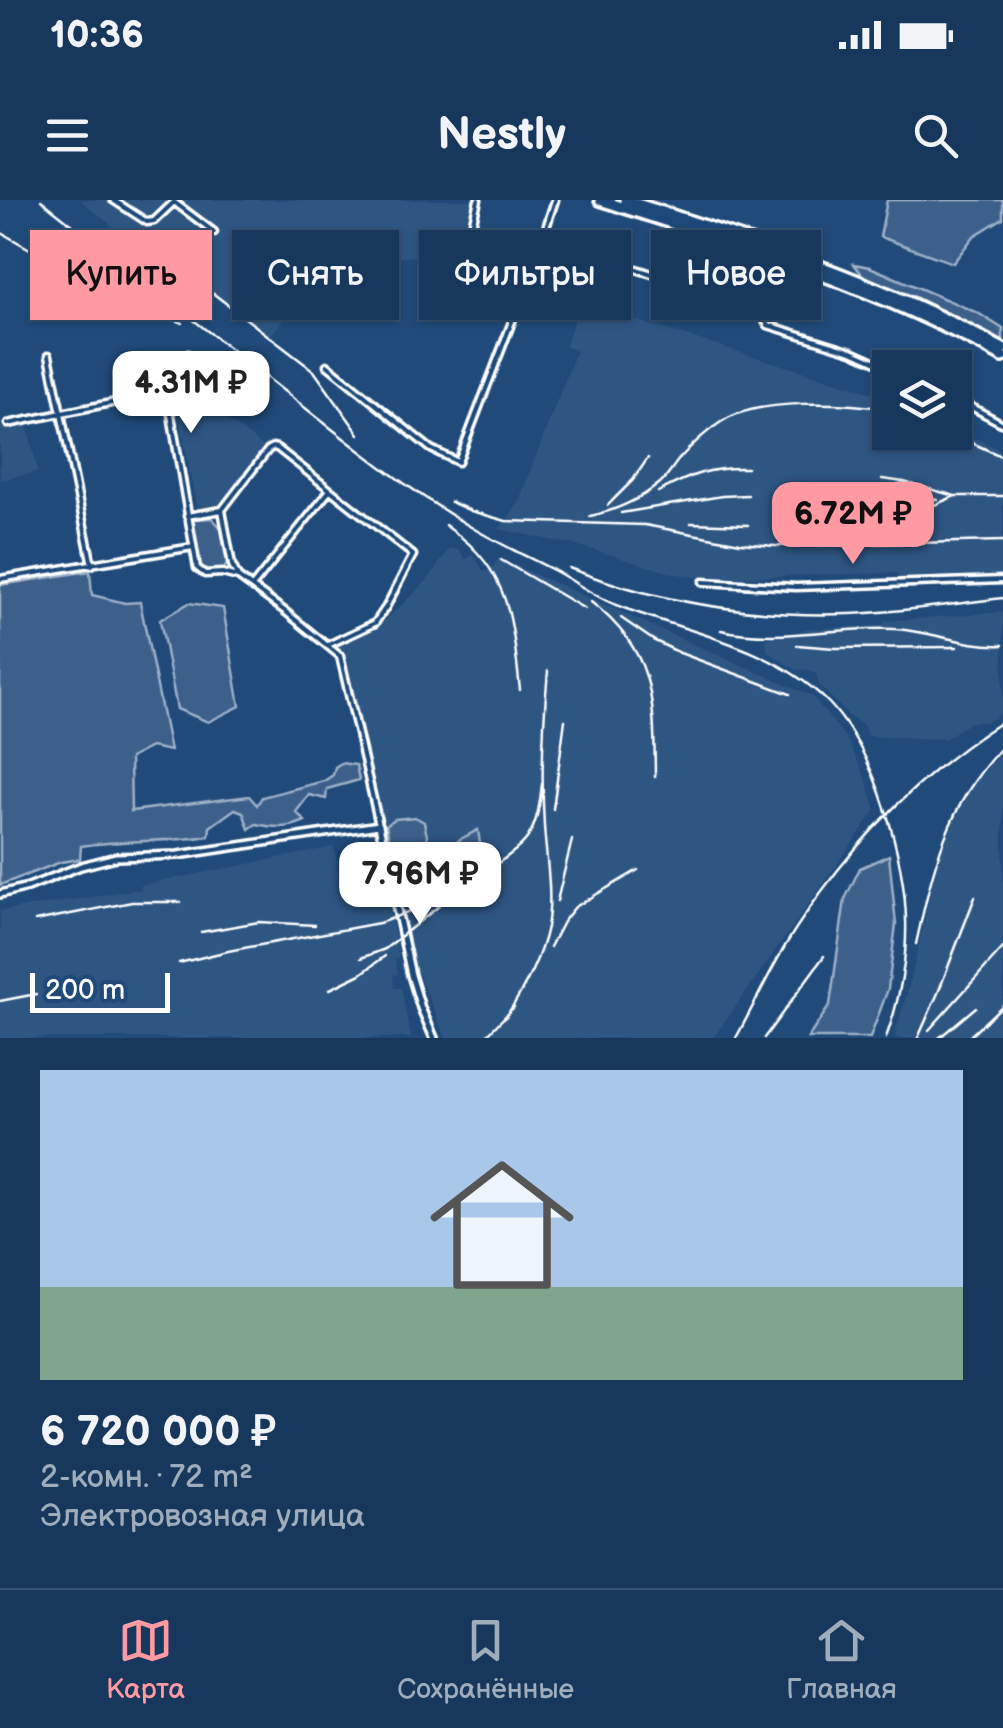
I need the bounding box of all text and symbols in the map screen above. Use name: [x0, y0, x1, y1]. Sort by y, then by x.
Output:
text: 10:36: [50, 13, 144, 58]
icon: menu: [40, 108, 95, 163]
text: Nestly: [437, 108, 566, 163]
icon: search: [908, 108, 963, 163]
chip: Купить: [30, 230, 212, 320]
chip: Снять: [232, 230, 399, 320]
chip: Фильтры: [419, 230, 631, 320]
chip: Новое: [651, 230, 821, 320]
map controls: [872, 350, 972, 450]
button: layers: [872, 350, 972, 450]
pin: 4.31M ₽: [99, 351, 283, 436]
text: 4.31M ₽: [135, 364, 247, 403]
pin: 6.72M ₽: [761, 482, 945, 567]
text: 6.72M ₽: [794, 495, 912, 534]
pin: 7.96M ₽: [328, 842, 512, 927]
text: 7.96M ₽: [361, 855, 479, 894]
scale bar: [30, 968, 170, 1013]
text: 200 m: [45, 974, 125, 1007]
icon: home: [412, 1135, 592, 1315]
text: 6 720 000 ₽: [40, 1407, 276, 1458]
text: 2-комн. · 72 m²: [40, 1458, 253, 1497]
text: Электровозная улица: [40, 1497, 365, 1536]
tab: Карта: [106, 1613, 185, 1706]
tab: Сохранённые: [397, 1613, 574, 1706]
tab: Главная: [786, 1613, 897, 1706]

